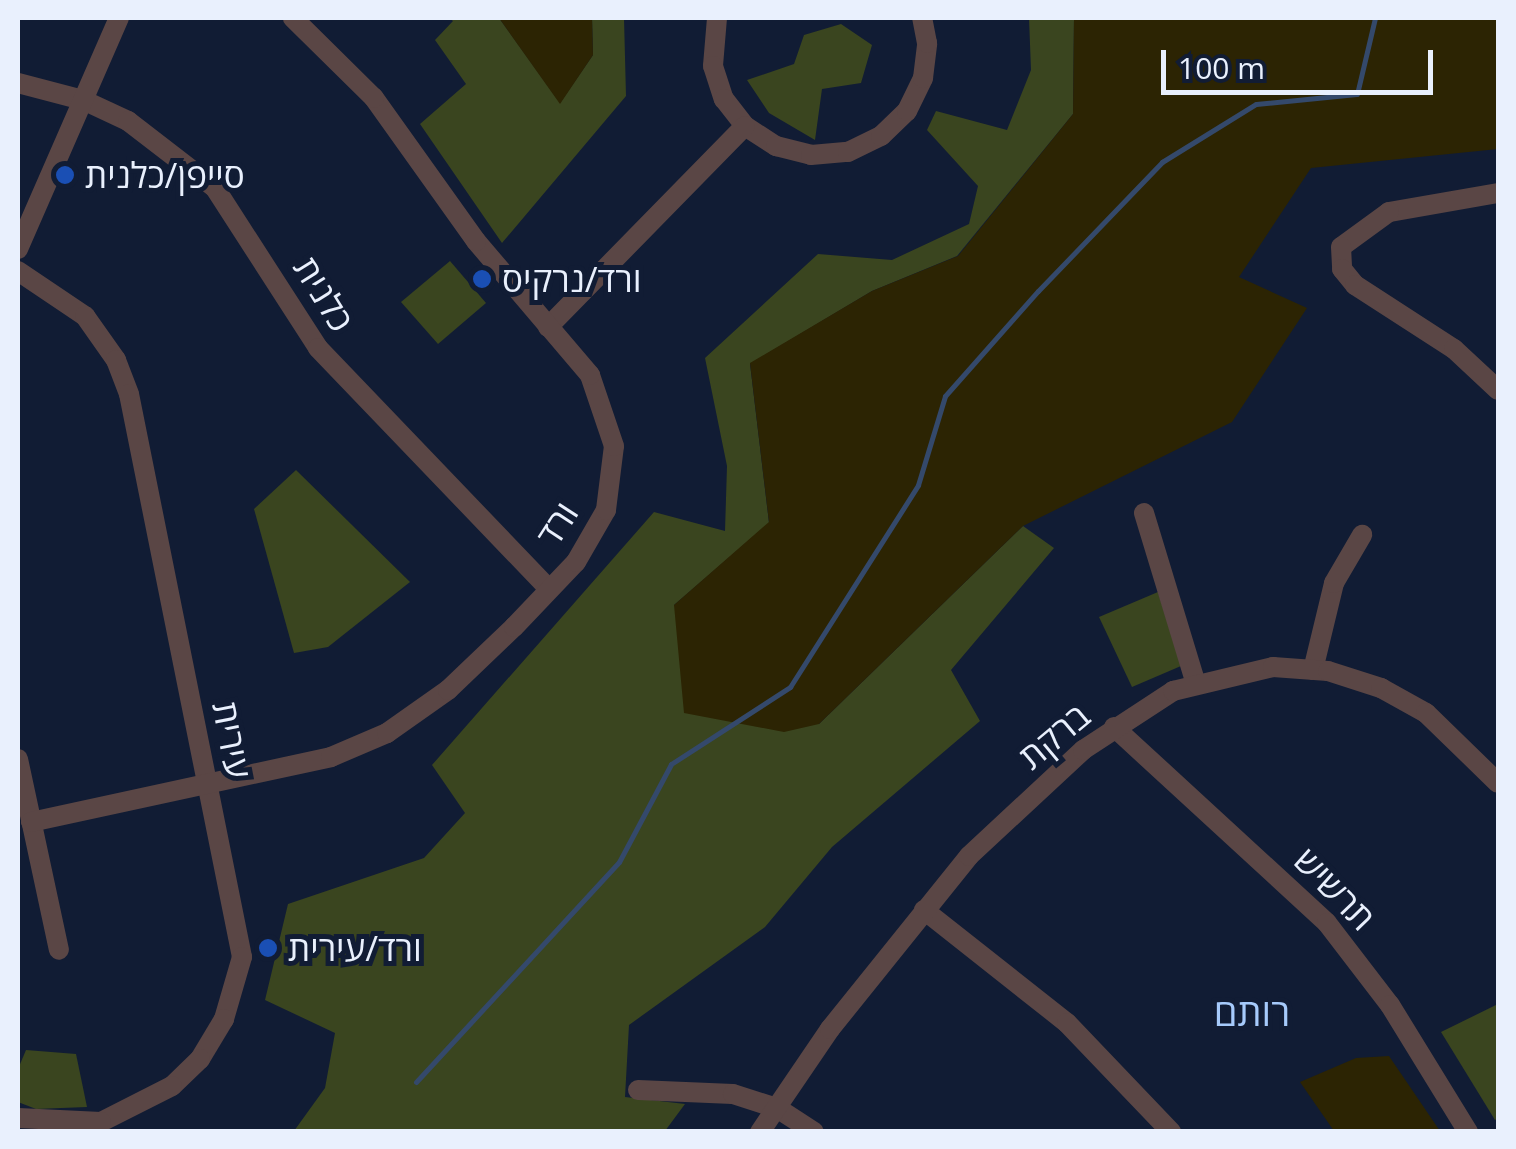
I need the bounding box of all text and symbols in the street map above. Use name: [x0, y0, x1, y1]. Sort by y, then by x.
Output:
scale bar: [1166, 30, 1438, 92]
text: 100 m: [1178, 47, 1265, 88]
place label: סייפן/כלנית: [85, 154, 245, 196]
marker: סייפן/כלנית: [54, 164, 76, 186]
street label: כלנית: [285, 249, 363, 339]
place label: ורד/נרקיס: [502, 258, 642, 300]
marker: ורד/נרקיס: [471, 268, 493, 290]
street label: ורד: [527, 494, 587, 554]
street label: ברקת: [1010, 695, 1098, 777]
street label: עירית: [204, 698, 260, 782]
street label: תרשיש: [1286, 839, 1384, 939]
place label: ורד/עירית: [288, 927, 422, 969]
marker: ורד/עירית: [257, 937, 279, 959]
district label: רותם: [1214, 989, 1290, 1035]

